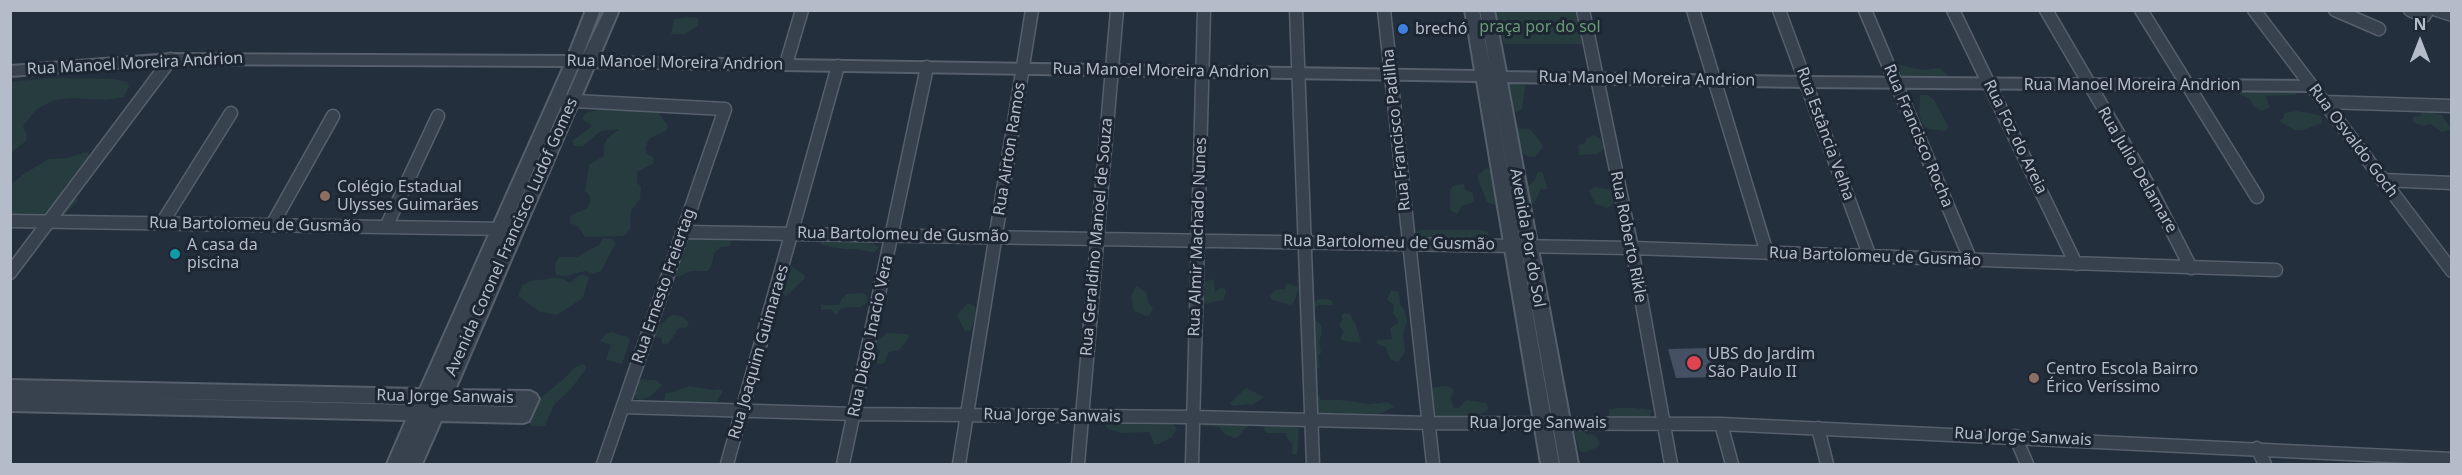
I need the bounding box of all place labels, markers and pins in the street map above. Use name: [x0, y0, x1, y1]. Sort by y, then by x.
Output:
place label: brechó: [1415, 19, 1467, 39]
marker: brechó: [1396, 22, 1410, 36]
place label: Colégio Estadual Ulysses Guimarães: [337, 177, 479, 215]
marker: Colégio Estadual Ulysses Guimarães: [318, 189, 332, 203]
place label: A casa da piscina: [187, 235, 258, 273]
marker: A casa da piscina: [168, 247, 182, 261]
place label: UBS do Jardim São Paulo II: [1708, 344, 1815, 382]
marker: UBS do Jardim São Paulo II: [1685, 354, 1703, 372]
place label: Centro Escola Bairro Érico Veríssimo: [2046, 359, 2198, 397]
marker: Centro Escola Bairro Érico Veríssimo: [2027, 371, 2041, 385]

